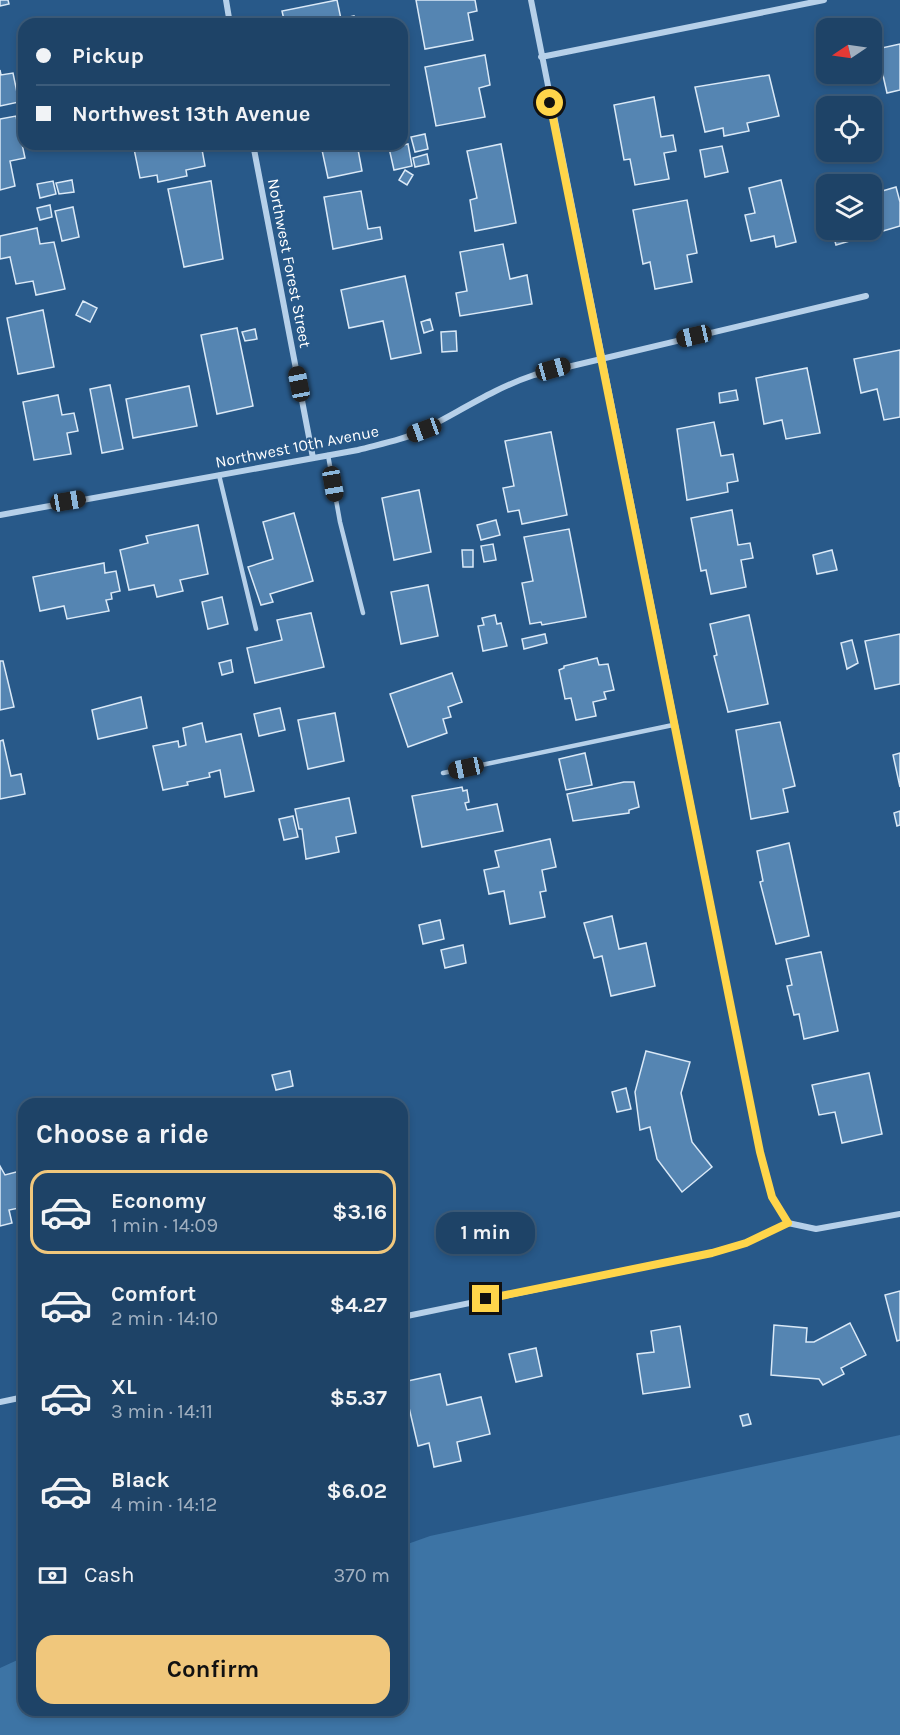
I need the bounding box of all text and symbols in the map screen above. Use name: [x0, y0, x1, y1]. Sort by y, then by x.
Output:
north arrow: [816, 18, 882, 84]
map controls: [816, 18, 882, 240]
text: Pickup: [72, 43, 144, 69]
route start: [536, 89, 563, 116]
button: locate: [816, 96, 882, 162]
text: Northwest 13th Avenue: [72, 101, 310, 127]
button: layers: [816, 174, 882, 240]
street label: Northwest Forest Street: [264, 177, 315, 349]
car: [674, 323, 714, 349]
car: [533, 355, 573, 383]
car: [287, 365, 311, 403]
car: [404, 415, 444, 445]
street label: Northwest 10th Avenue: [214, 421, 380, 472]
car: [321, 465, 345, 503]
car: [49, 489, 87, 513]
car: [447, 755, 485, 781]
text: Choose a ride: [36, 1118, 209, 1150]
icon: car: [39, 1185, 93, 1239]
text: Economy: [111, 1188, 206, 1214]
text: $3.16: [332, 1199, 387, 1225]
callout: 1 min: [436, 1212, 536, 1254]
text: 1 min · 14:09: [111, 1214, 218, 1237]
text: 1 min: [460, 1221, 511, 1244]
icon: car: [39, 1278, 93, 1332]
text: Comfort: [111, 1281, 196, 1307]
route end: [472, 1285, 499, 1312]
text: $4.27: [330, 1292, 387, 1318]
text: 2 min · 14:10: [111, 1307, 218, 1330]
icon: car: [39, 1371, 93, 1425]
text: XL: [111, 1374, 137, 1400]
text: $5.37: [330, 1385, 387, 1411]
text: 3 min · 14:11: [111, 1400, 213, 1423]
icon: car: [39, 1464, 93, 1518]
text: Black: [111, 1467, 170, 1493]
text: $6.02: [327, 1478, 387, 1504]
text: 4 min · 14:12: [111, 1493, 217, 1516]
icon: cash: [36, 1559, 69, 1592]
text: Cash: [84, 1562, 134, 1588]
text: 370 m: [333, 1564, 390, 1587]
button: Confirm: [36, 1635, 390, 1704]

